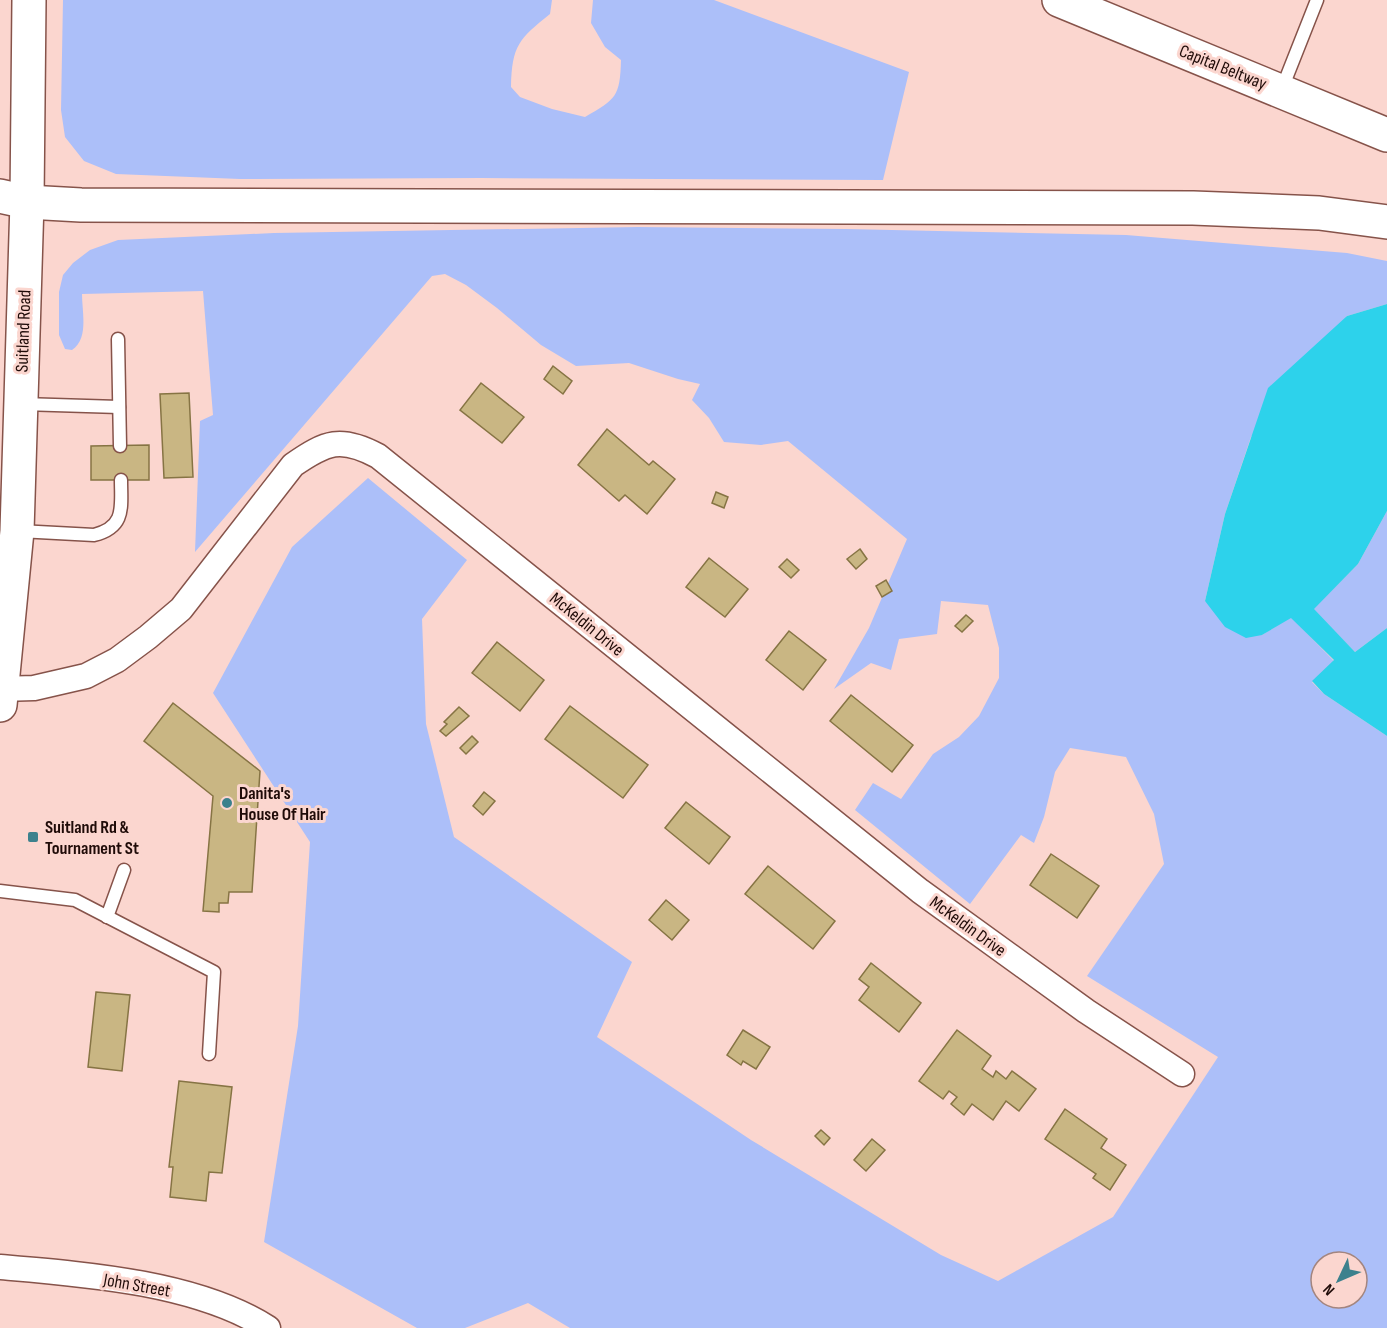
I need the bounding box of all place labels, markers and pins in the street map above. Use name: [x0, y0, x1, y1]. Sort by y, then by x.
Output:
place label: Danita's House Of Hair: [239, 783, 326, 825]
marker: Danita's House Of Hair: [220, 796, 234, 810]
place label: Suitland Rd & Tournament St: [45, 817, 139, 859]
marker: Suitland Rd & Tournament St: [26, 830, 40, 844]

